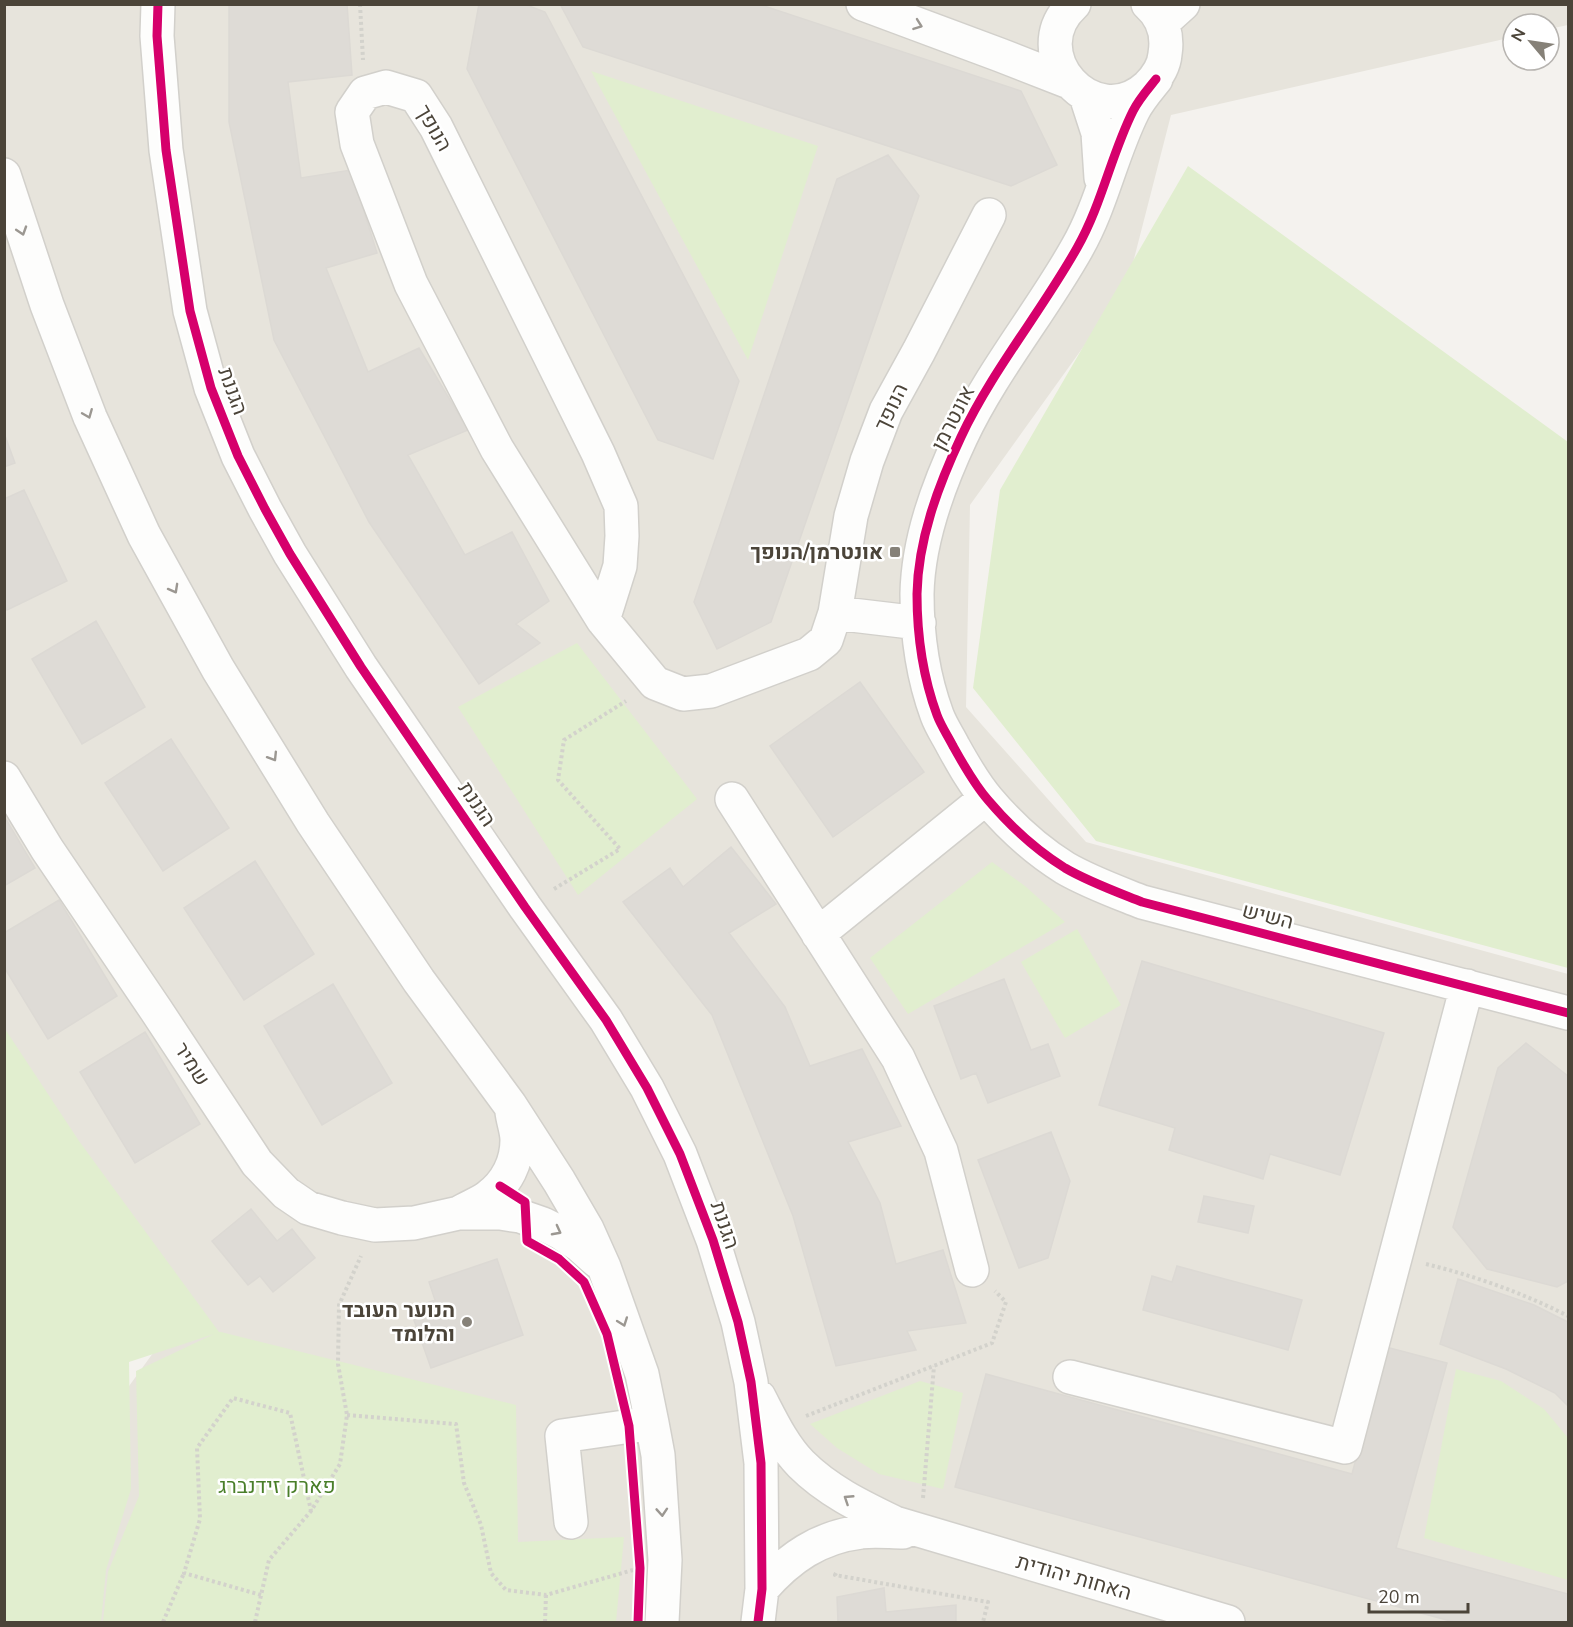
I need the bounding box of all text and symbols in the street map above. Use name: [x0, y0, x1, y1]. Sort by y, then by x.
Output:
north arrow: [1501, 12, 1561, 72]
one-way arrow: [912, 17, 923, 30]
text: N: [1506, 25, 1531, 46]
street label: הנופך: [409, 99, 459, 157]
one-way arrow: [15, 225, 27, 236]
street label: הגננת: [211, 363, 255, 419]
street label: הנופך: [868, 379, 914, 435]
street label: אונטרמן: [925, 381, 981, 455]
one-way arrow: [81, 408, 93, 419]
place label: אונטרמן/הנופך: [750, 538, 883, 566]
marker: אונטרמן/הנופך: [888, 545, 902, 559]
one-way arrow: [167, 583, 178, 593]
one-way arrow: [265, 751, 277, 761]
street label: הגננת: [452, 776, 502, 832]
street label: השיש: [1239, 896, 1297, 936]
street label: שמיר: [168, 1037, 216, 1091]
street label: הגננת: [704, 1197, 746, 1253]
one-way arrow: [550, 1224, 561, 1235]
place label: הנוער העובד והלומד: [342, 1296, 455, 1348]
marker: הנוער העובד והלומד: [460, 1315, 474, 1329]
one-way arrow: [616, 1316, 629, 1327]
park label: פארק זידנברג: [218, 1472, 336, 1500]
one-way arrow: [844, 1495, 855, 1506]
one-way arrow: [655, 1507, 668, 1516]
street label: האחות יהודית: [1013, 1547, 1135, 1607]
scale bar: [1369, 1576, 1468, 1614]
text: 20 m: [1378, 1585, 1420, 1609]

